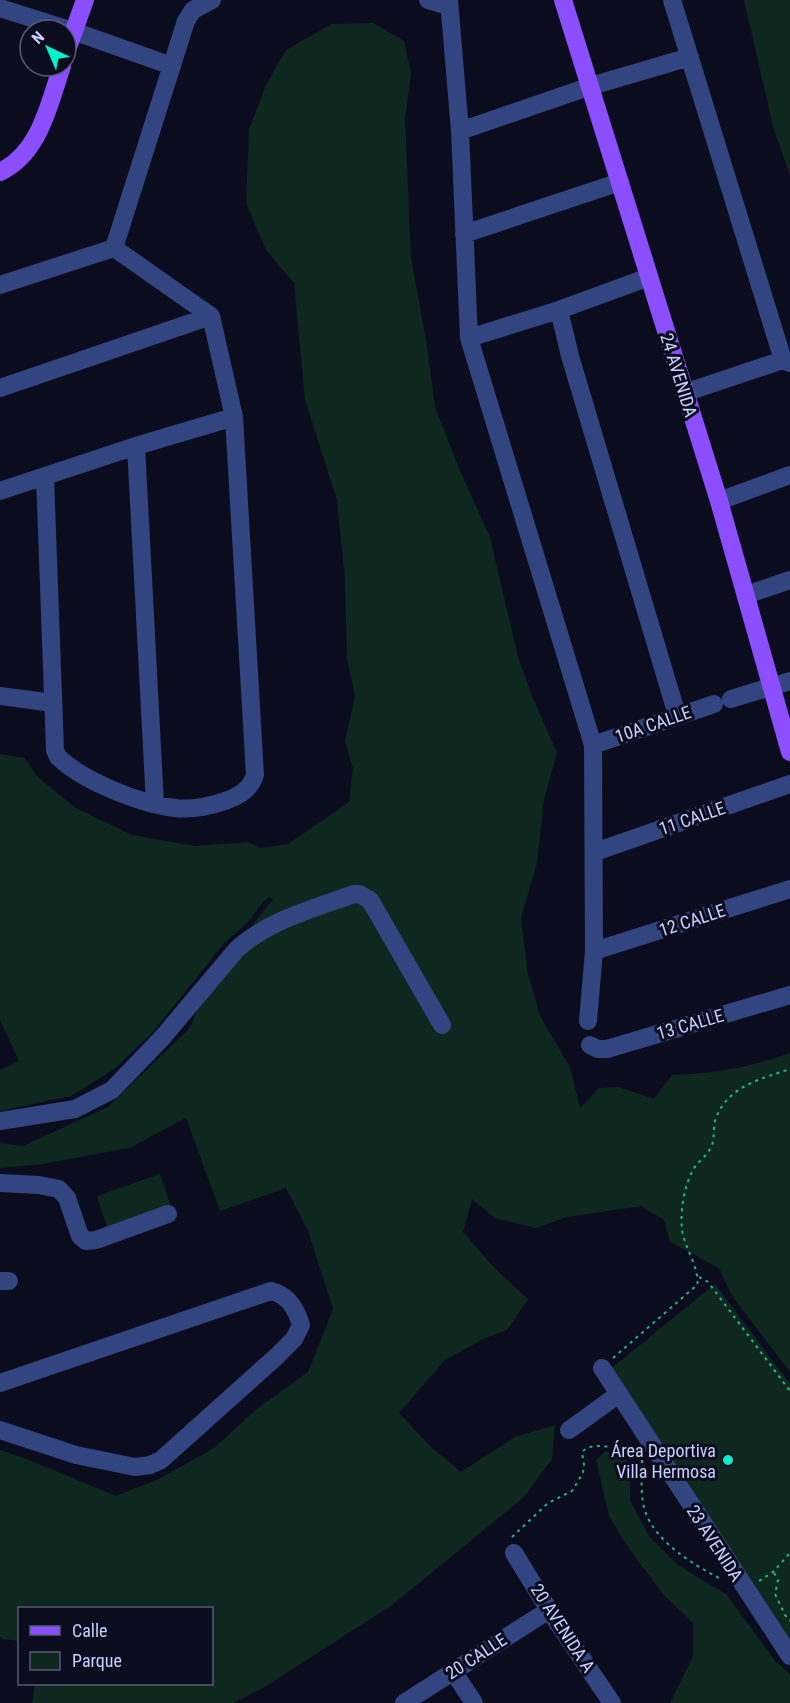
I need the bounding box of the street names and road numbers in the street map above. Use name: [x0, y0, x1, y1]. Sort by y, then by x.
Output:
street label: 24 AVENIDA: [656, 330, 702, 420]
street label: 10A CALLE: [612, 701, 694, 747]
street label: 11 CALLE: [656, 797, 728, 839]
street label: 12 CALLE: [656, 899, 728, 941]
street label: 13 CALLE: [654, 1004, 726, 1044]
street label: 23 AVENIDA: [683, 1501, 748, 1586]
street label: 20 AVENIDA A: [527, 1580, 600, 1677]
street label: 20 CALLE: [442, 1628, 511, 1683]

